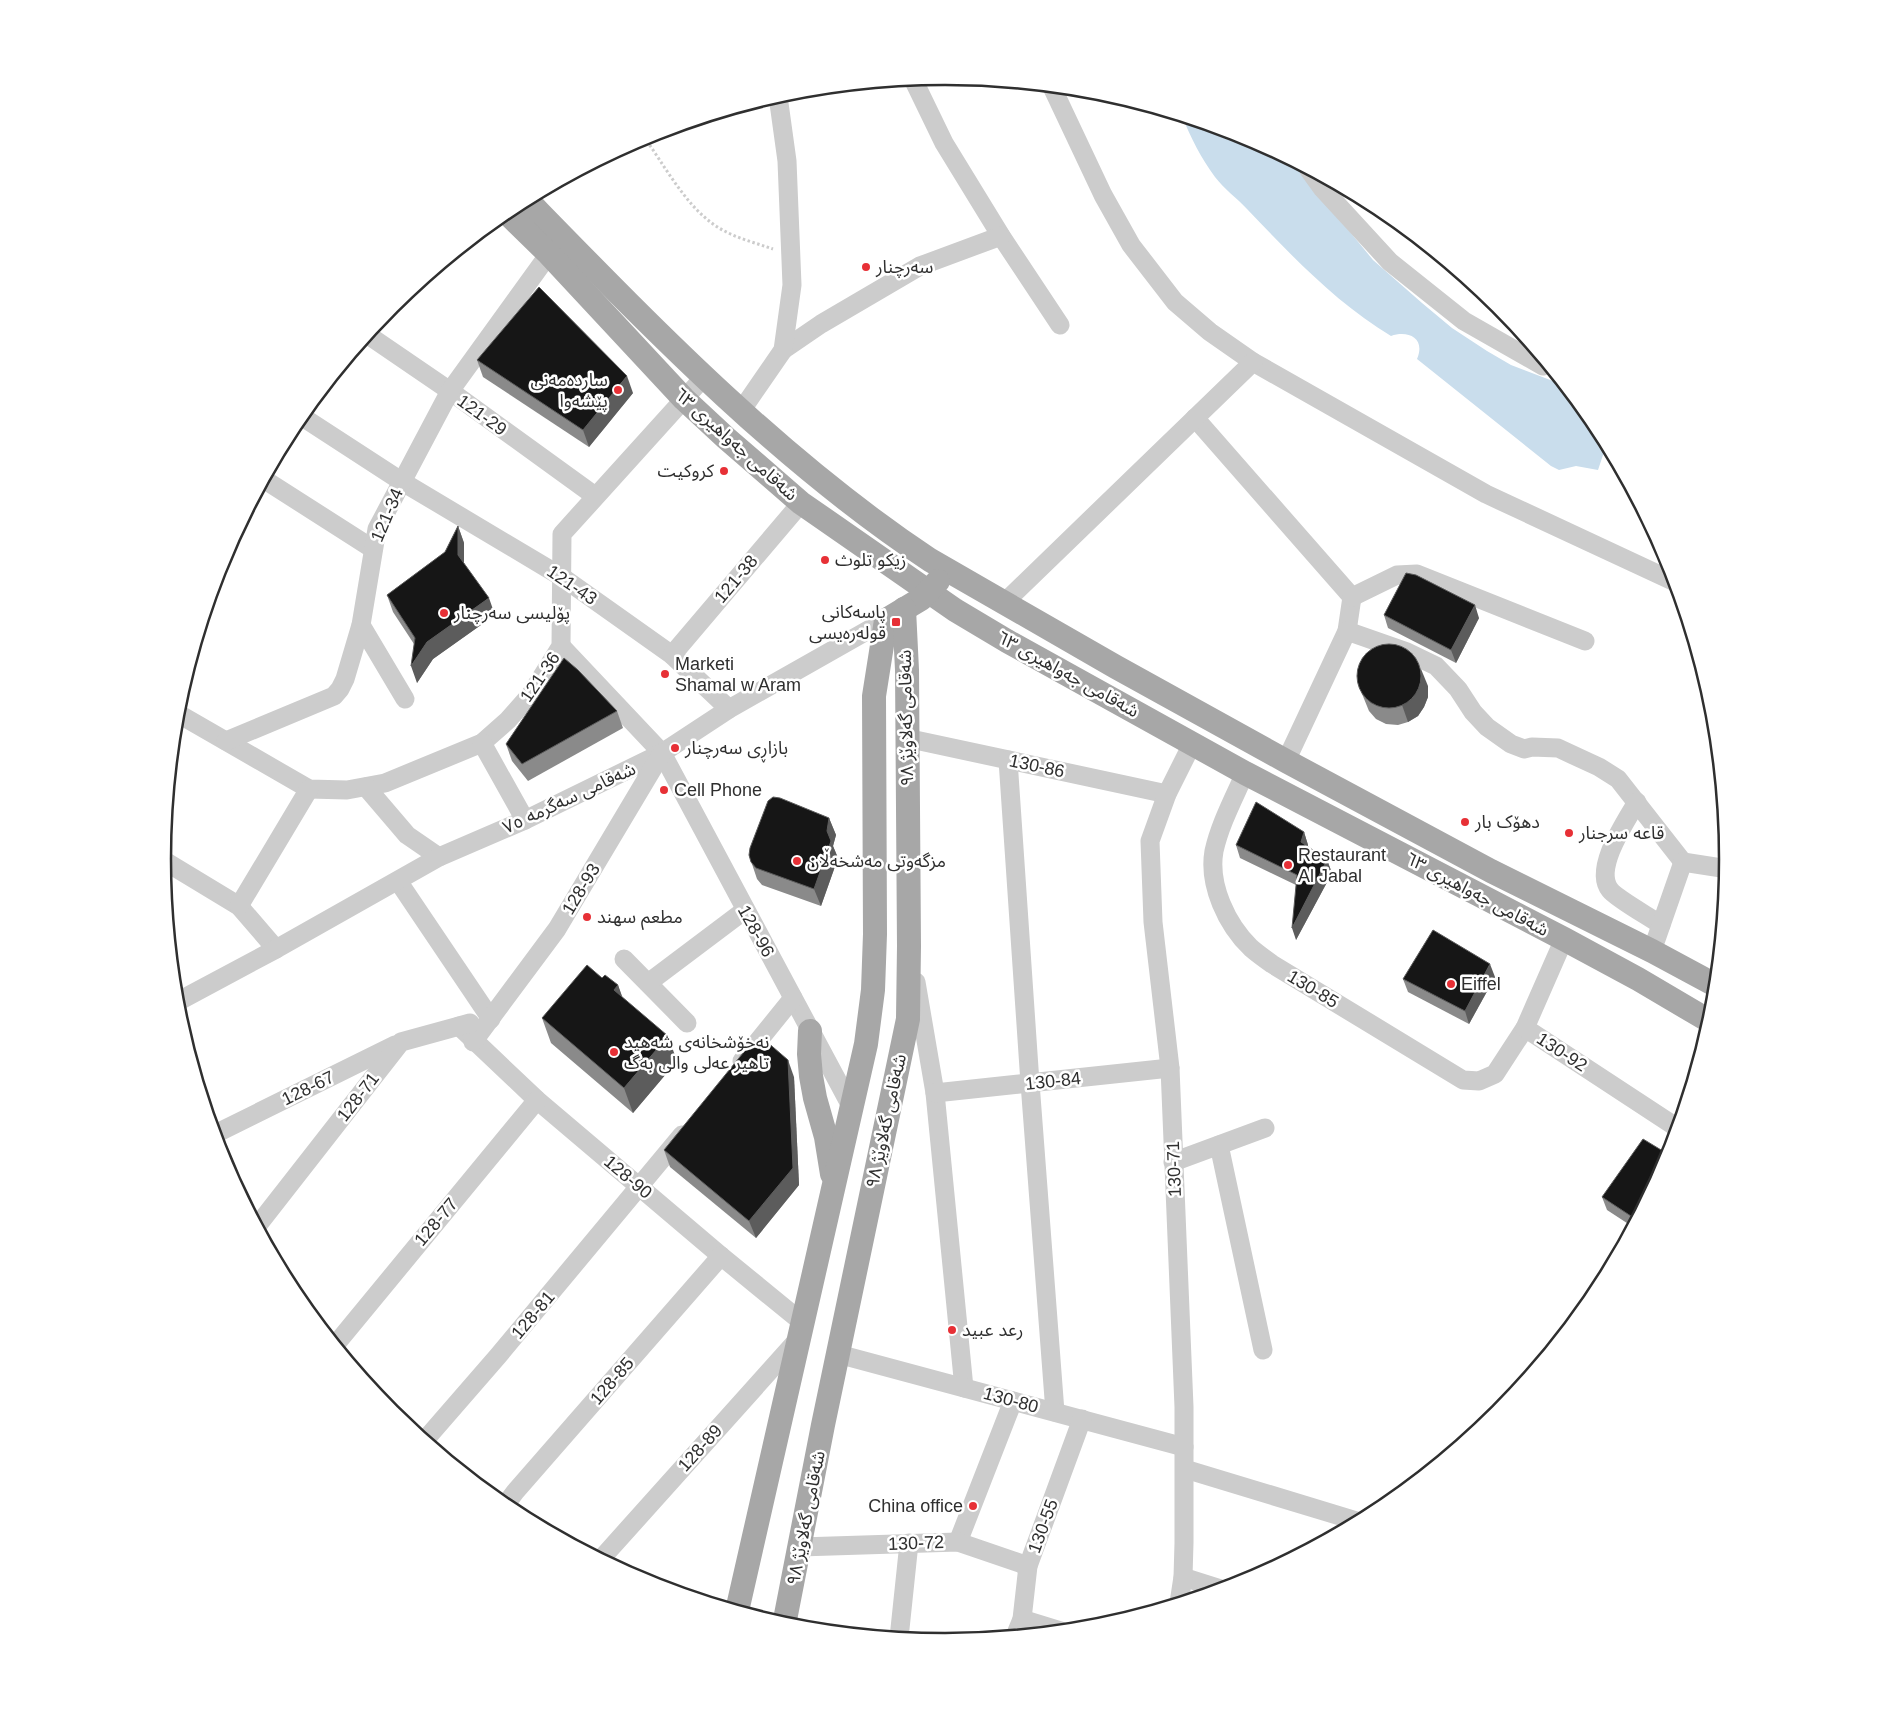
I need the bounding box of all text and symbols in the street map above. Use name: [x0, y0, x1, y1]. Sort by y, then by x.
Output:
place label: سەرچنار: [875, 257, 933, 278]
marker: سەرچنار: [860, 261, 872, 273]
place label: ساردەمەنی پێشەوا: [530, 370, 608, 412]
street label: شەقامی جەواهیری ٦٣: [670, 383, 802, 505]
marker: ساردەمەنی پێشەوا: [612, 384, 624, 396]
street label: 121-29: [453, 390, 511, 440]
place label: كروكيت: [658, 461, 715, 482]
marker: كروكيت: [718, 465, 730, 477]
street label: 121-34: [367, 485, 407, 545]
place label: زيكو تلوث: [835, 550, 906, 571]
street label: 121-38: [710, 551, 762, 607]
marker: زيكو تلوث: [819, 554, 831, 566]
street label: 121-43: [543, 561, 601, 609]
place label: پاسەکانی قولەرەیسی: [809, 602, 886, 644]
place label: پۆلیسی سەرچنار: [453, 603, 570, 624]
marker: پۆلیسی سەرچنار: [438, 607, 450, 619]
marker: پاسەکانی قولەرەیسی: [890, 616, 902, 628]
street label: شەقامی جەواهیری ٦٣: [993, 627, 1142, 722]
street label: 121-36: [516, 648, 564, 706]
street label: شەقامی گەلاوێژ ٩٨: [895, 649, 918, 786]
place label: Marketi Shamal w Aram: [675, 654, 801, 695]
marker: Marketi Shamal w Aram: [659, 668, 671, 680]
place label: بازاڕی سەرچنار: [684, 738, 788, 763]
marker: بازاڕی سەرچنار: [669, 742, 681, 754]
street label: 130-86: [1008, 750, 1066, 782]
street label: شەقامی سەگرمە ٧٥: [499, 758, 639, 838]
place label: Cell Phone: [674, 780, 762, 800]
marker: Cell Phone: [658, 784, 670, 796]
place label: دهۆک بار: [1474, 812, 1540, 833]
marker: دهۆک بار: [1459, 816, 1471, 828]
place label: قاعه سرجنار: [1578, 823, 1664, 844]
marker: قاعه سرجنار: [1563, 827, 1575, 839]
place label: Restaurant Al Jabal: [1298, 845, 1386, 886]
place label: مزگەوتی مەشخەڵان: [807, 848, 946, 872]
street label: شەقامی جەواهیری ٦٣: [1402, 848, 1552, 941]
marker: مزگەوتی مەشخەڵان: [791, 855, 803, 867]
marker: Restaurant Al Jabal: [1282, 859, 1294, 871]
street label: 128-93: [558, 860, 604, 918]
street label: 128-96: [734, 902, 778, 960]
place label: مطعم سهند: [597, 907, 683, 930]
marker: مطعم سهند: [581, 911, 593, 923]
street label: 130-85: [1284, 966, 1342, 1012]
place label: Eiffel: [1461, 974, 1501, 994]
marker: Eiffel: [1445, 978, 1457, 990]
street label: 130-92: [1533, 1028, 1591, 1076]
place label: نەخۆشخانەی شەهید تاهیر عەلی والی بەگ: [624, 1032, 769, 1074]
marker: نەخۆشخانەی شەهید تاهیر عەلی والی بەگ: [608, 1046, 620, 1058]
street label: شەقامی گەلاوێژ ٩٨: [862, 1052, 911, 1190]
street label: 128-67: [278, 1067, 338, 1109]
street label: 130-84: [1024, 1068, 1082, 1094]
street label: 128-71: [333, 1069, 383, 1125]
street label: 130-71: [1163, 1141, 1185, 1197]
street label: 128-90: [600, 1151, 656, 1203]
street label: 128-77: [410, 1194, 462, 1250]
street label: 128-81: [507, 1287, 559, 1343]
place label: رعد عبيد: [962, 1320, 1023, 1341]
marker: رعد عبيد: [946, 1324, 958, 1336]
street label: 128-85: [586, 1353, 638, 1409]
street label: 130-80: [981, 1383, 1041, 1417]
street label: 128-89: [674, 1420, 726, 1476]
street label: شەقامی گەلاوێژ ٩٨: [783, 1449, 830, 1587]
place label: China office: [868, 1496, 963, 1516]
street label: 130-55: [1024, 1496, 1062, 1556]
marker: China office: [967, 1500, 979, 1512]
street label: 130-72: [888, 1532, 944, 1554]

